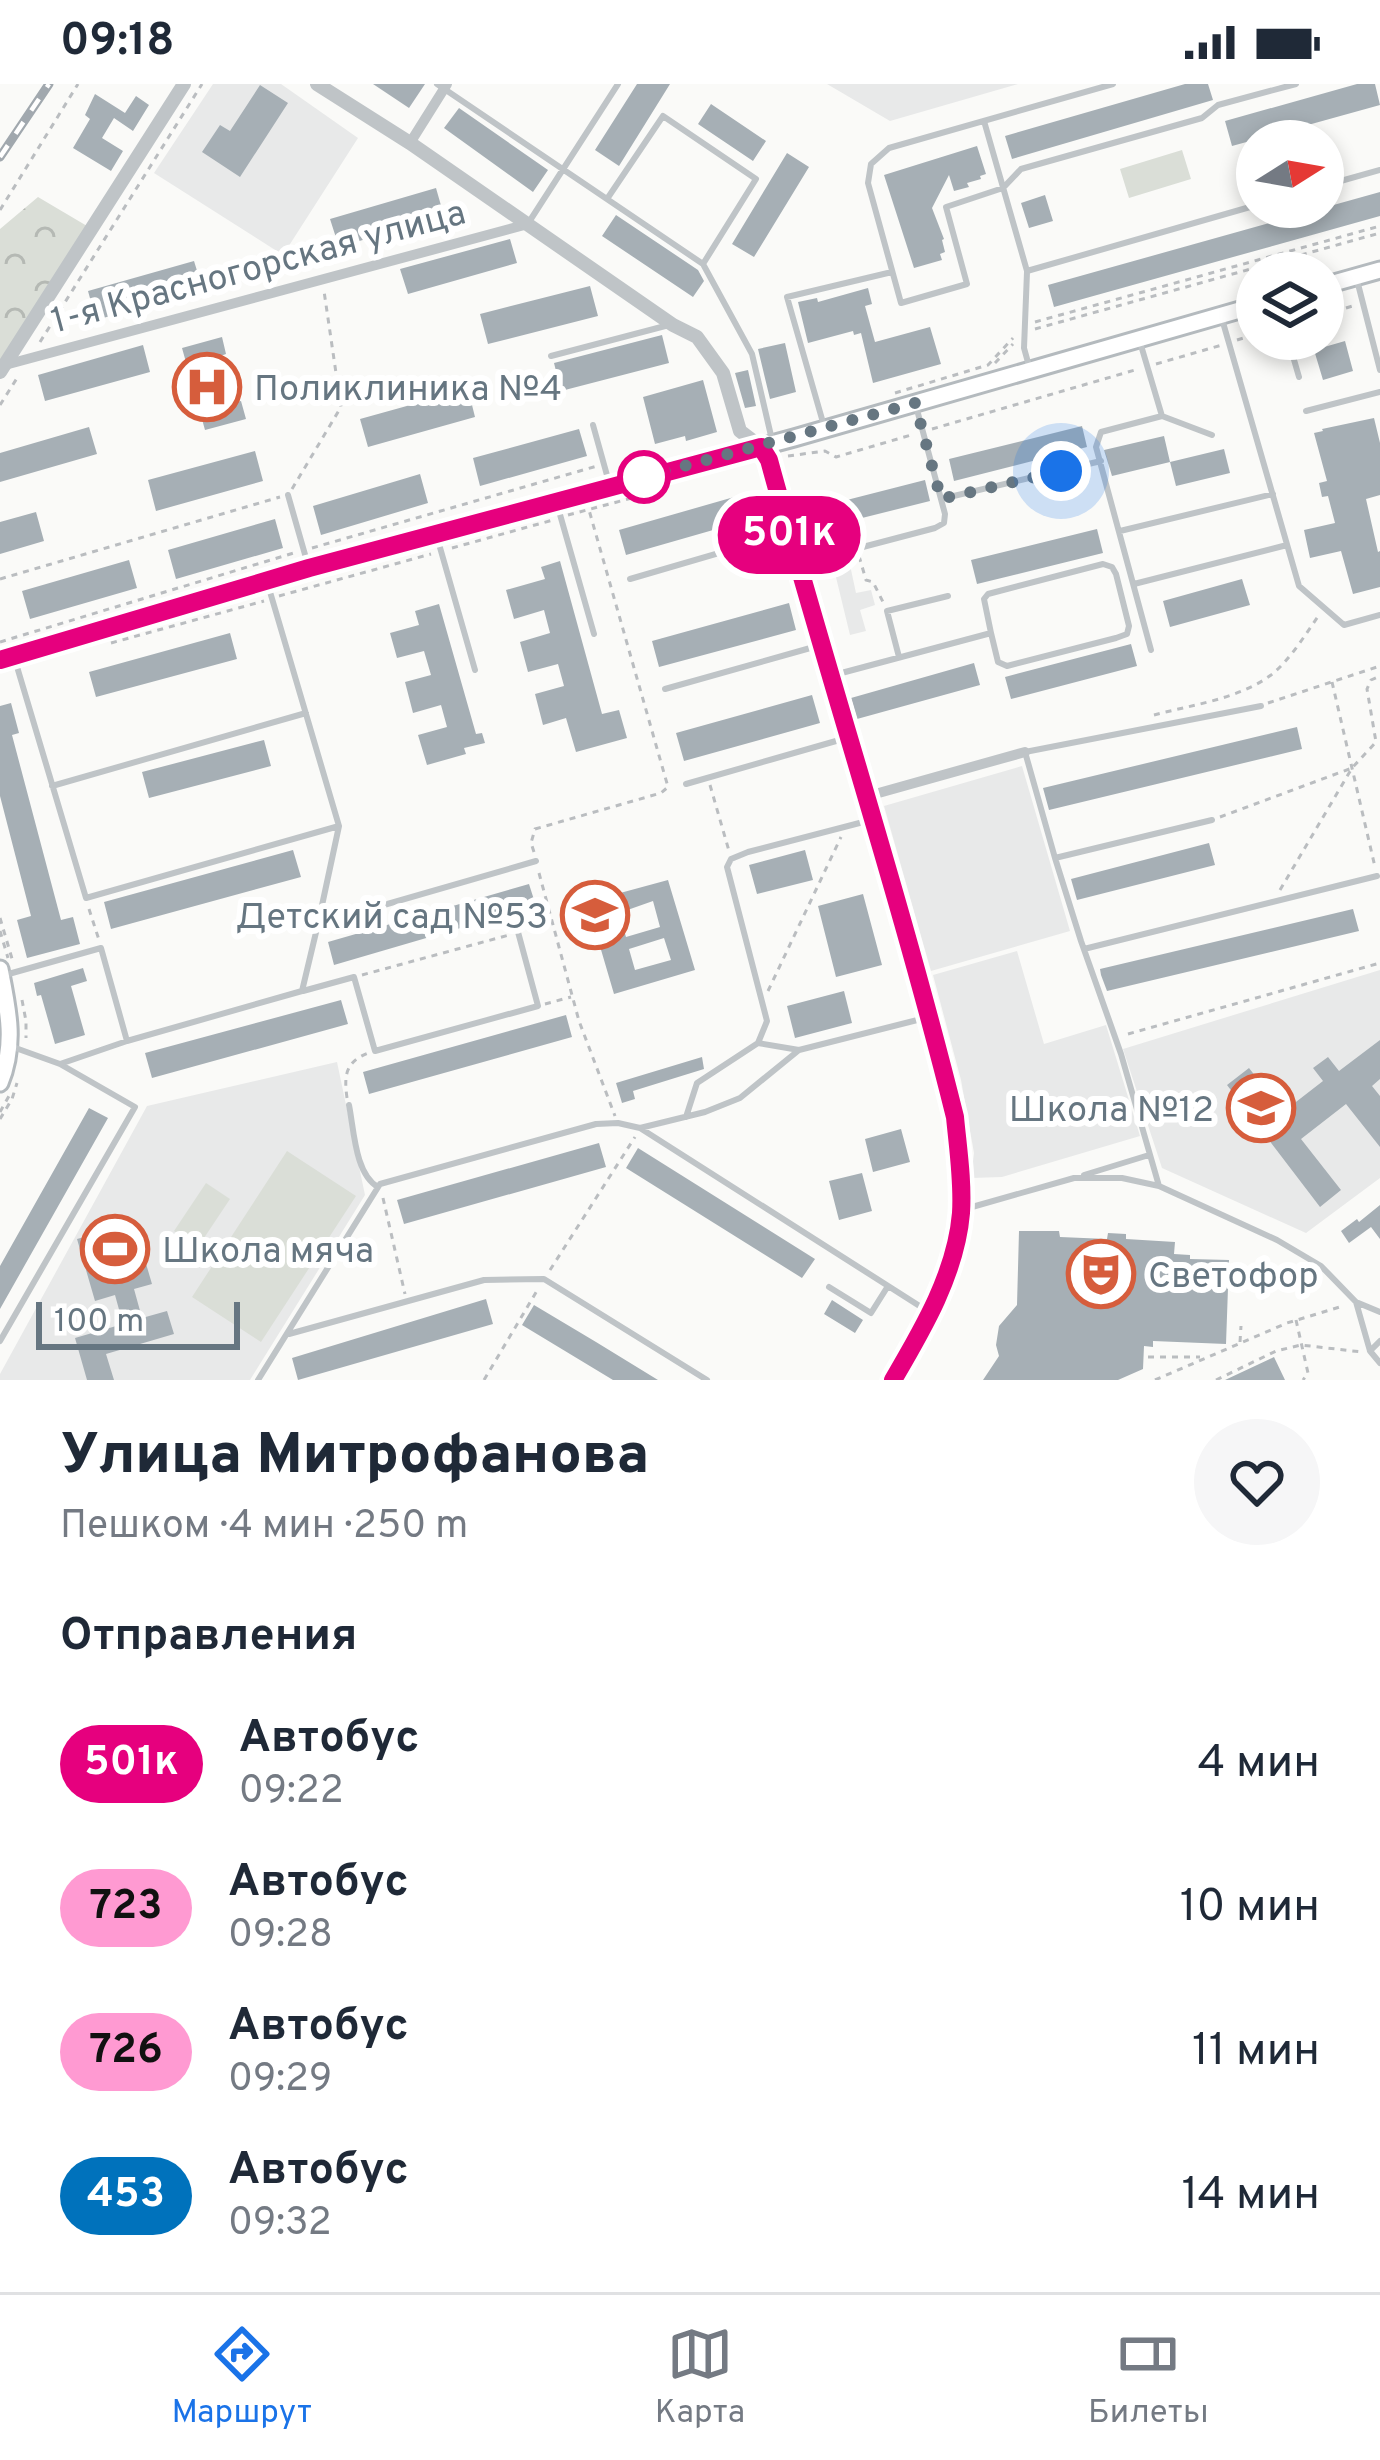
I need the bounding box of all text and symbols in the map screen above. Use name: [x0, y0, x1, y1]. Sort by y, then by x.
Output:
text: 09:18: [60, 14, 174, 71]
north arrow: [1236, 120, 1344, 228]
map controls: [1236, 120, 1344, 360]
street label: 1-я Красногорская улица: [47, 191, 471, 346]
button: layers: [1236, 252, 1344, 360]
hospital icon: Поликлиника №4: [172, 352, 242, 422]
place label: Поликлиника №4: [254, 368, 562, 414]
your location: [1031, 441, 1091, 501]
unlabelled marker: [619, 452, 669, 502]
line badge: 501к: [705, 496, 873, 574]
text: 501к: [742, 508, 836, 561]
school or university icon: Детский сад №53: [560, 880, 630, 950]
place label: Детский сад №53: [235, 896, 548, 942]
school or university icon: Школа №12: [1226, 1073, 1296, 1143]
place label: Школа №12: [1009, 1089, 1214, 1135]
sports icon: Школа мяча: [80, 1214, 150, 1284]
place label: Школа мяча: [162, 1230, 374, 1276]
theatre icon: Светофор: [1066, 1239, 1136, 1309]
place label: Светофор: [1148, 1255, 1318, 1301]
scale bar: [36, 1296, 240, 1349]
text: 100 m: [54, 1302, 144, 1344]
button: heart: [1194, 1419, 1320, 1545]
text: Улица Митрофанова: [60, 1422, 649, 1494]
text: Пешком · 4 мин · 250 m: [60, 1503, 468, 1552]
text: Отправления: [60, 1609, 357, 1666]
text: Автобус: [239, 1711, 420, 1768]
text: 4 мин: [1198, 1736, 1320, 1793]
text: 501к: [84, 1737, 179, 1790]
text: 09:22: [239, 1768, 344, 1817]
text: Автобус: [228, 1855, 409, 1912]
text: 10 мин: [1180, 1880, 1320, 1937]
text: 723: [90, 1881, 162, 1934]
text: 09:28: [228, 1912, 333, 1961]
text: Автобус: [228, 1999, 409, 2056]
text: 11 мин: [1192, 2024, 1320, 2081]
text: 726: [89, 2025, 163, 2078]
text: 09:29: [228, 2056, 332, 2105]
text: Автобус: [228, 2143, 409, 2200]
text: 14 мин: [1182, 2168, 1320, 2225]
text: 453: [87, 2169, 165, 2222]
text: 09:32: [228, 2200, 332, 2249]
tab: Маршрут: [171, 2321, 312, 2435]
tab: Карта: [655, 2321, 745, 2435]
tab: Билеты: [1088, 2321, 1209, 2435]

